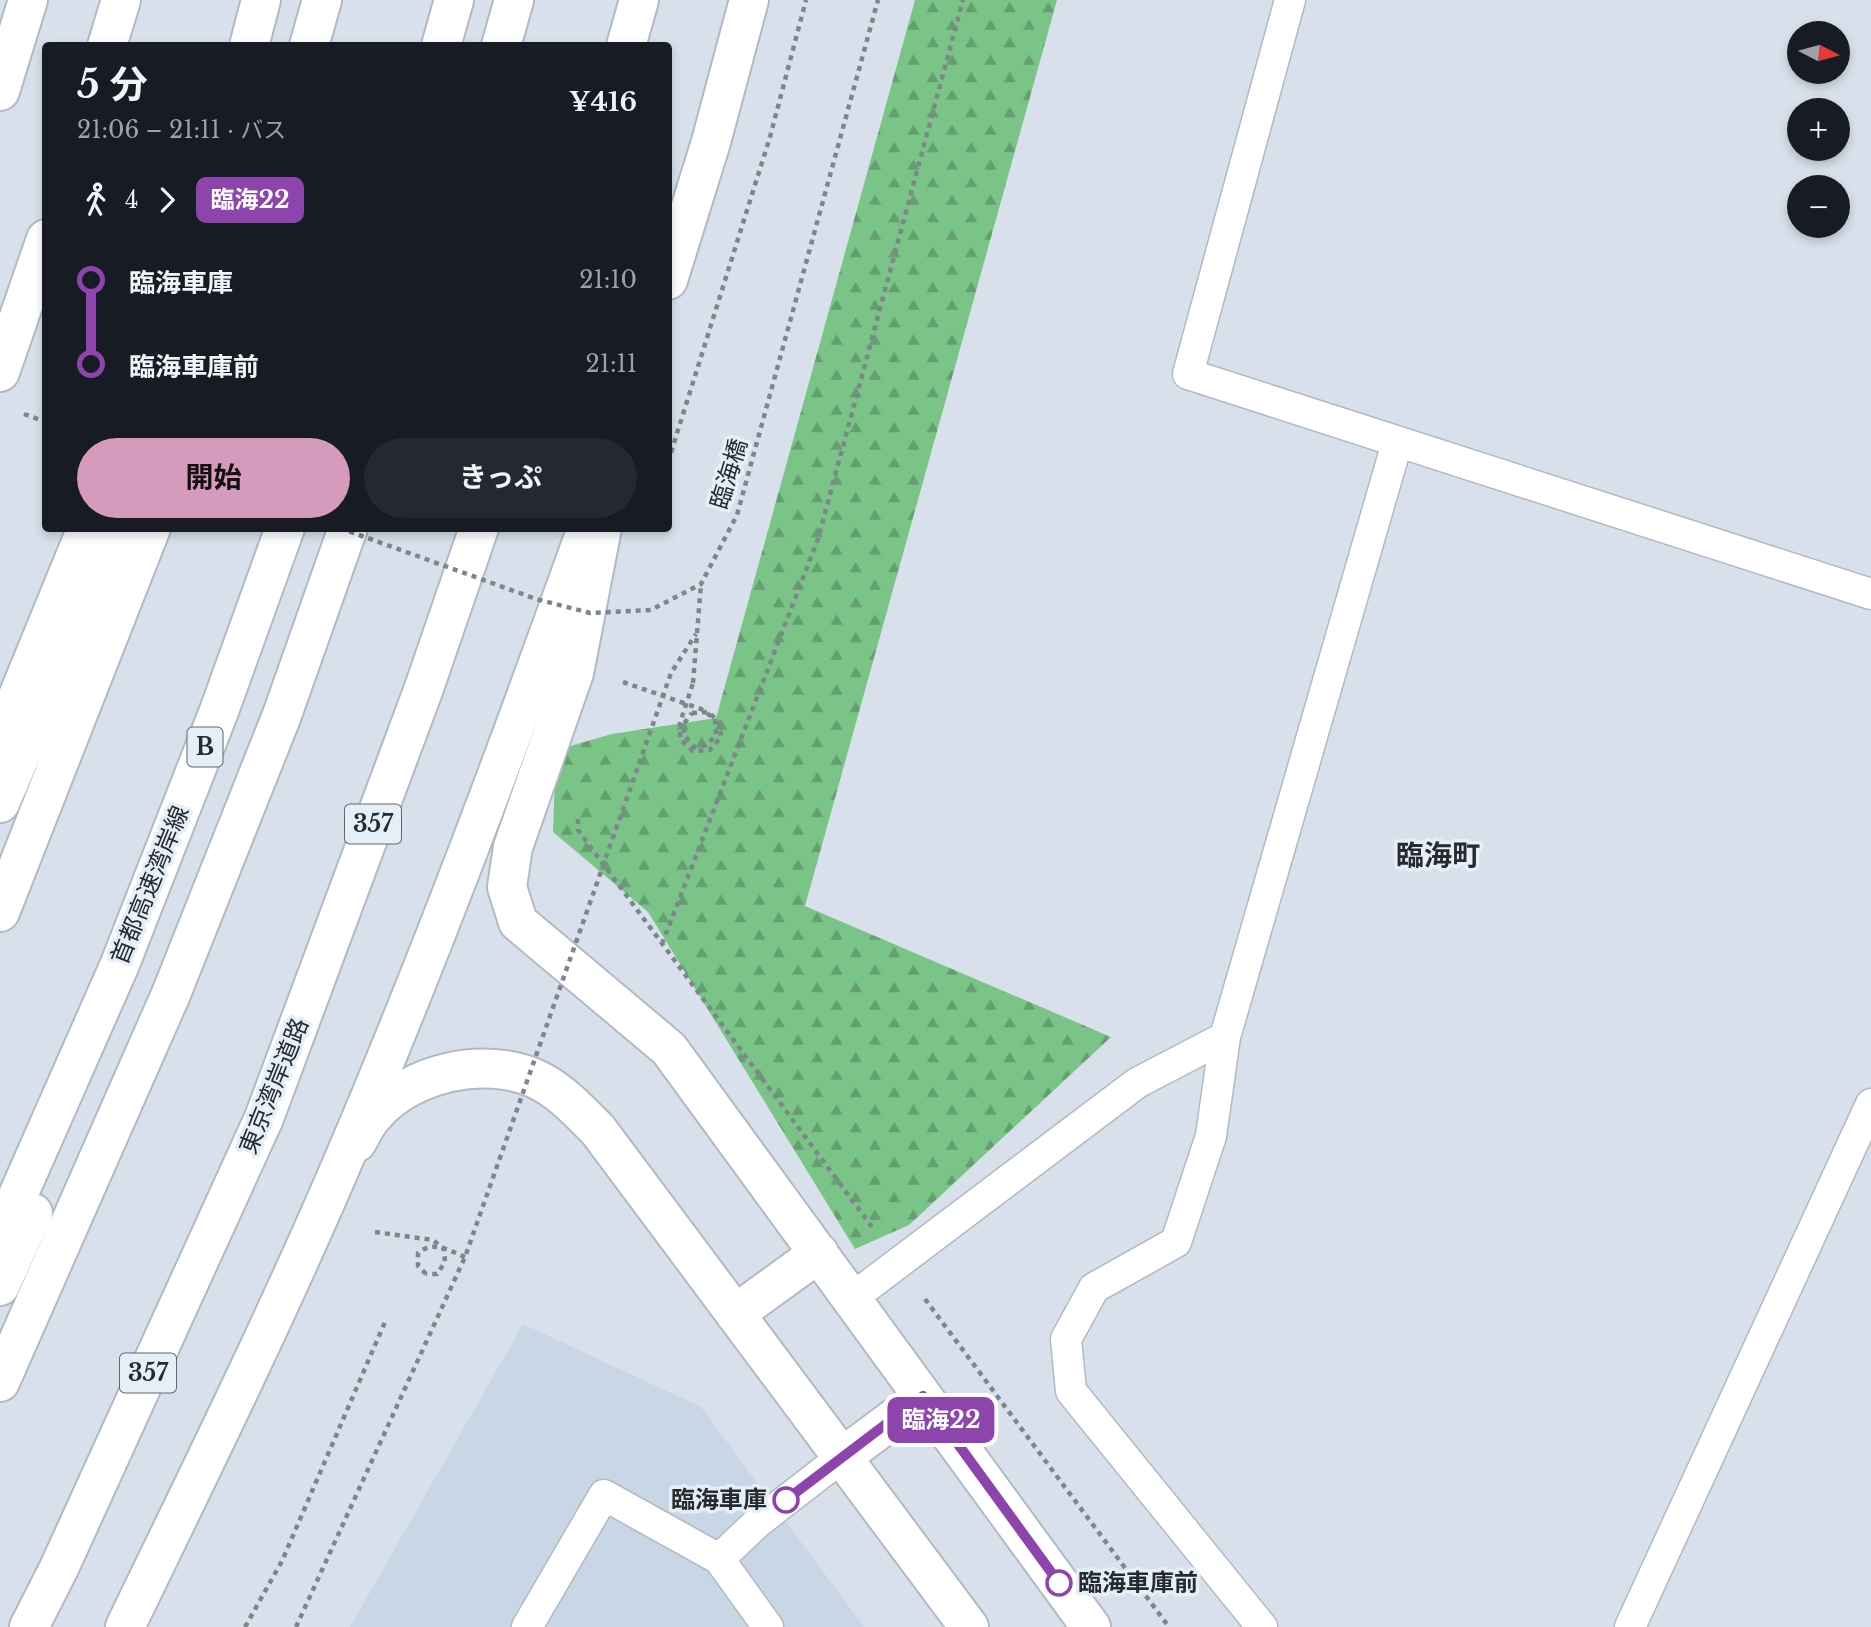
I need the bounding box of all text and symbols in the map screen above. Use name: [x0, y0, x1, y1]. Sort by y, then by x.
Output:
north arrow: [1787, 21, 1850, 84]
map controls: [1787, 21, 1850, 238]
text: 5 分: [77, 61, 148, 108]
text: ¥416: [569, 86, 637, 118]
button: +: [1787, 98, 1850, 161]
text: 21:06 – 21:11 · バス: [77, 116, 286, 144]
button: −: [1787, 175, 1850, 238]
icon: walk: [77, 181, 115, 219]
icon: forward: [148, 181, 186, 219]
text: 臨海22: [210, 185, 290, 214]
text: 4: [125, 186, 138, 214]
text: 21:10: [579, 266, 637, 294]
text: 臨海車庫: [129, 267, 233, 299]
text: 21:11: [586, 350, 637, 378]
text: 臨海車庫前: [129, 351, 259, 383]
street label: 臨海橋: [704, 435, 753, 513]
button: 開始: [77, 438, 350, 518]
button: きっぷ: [364, 438, 637, 518]
road number: B: [188, 727, 222, 766]
street label: 首都高速湾岸線: [105, 801, 194, 968]
road number: 357: [345, 804, 401, 844]
district label: 臨海町: [1396, 838, 1480, 873]
street label: 東京湾岸道路: [233, 1014, 314, 1158]
road number: 357: [120, 1354, 176, 1392]
line badge: 臨海22: [892, 1397, 990, 1443]
text: 臨海22: [901, 1405, 981, 1434]
place label: 臨海車庫: [671, 1485, 767, 1514]
marker: 臨海車庫: [773, 1487, 799, 1513]
place label: 臨海車庫前: [1078, 1568, 1198, 1597]
marker: 臨海車庫前: [1046, 1570, 1072, 1596]

